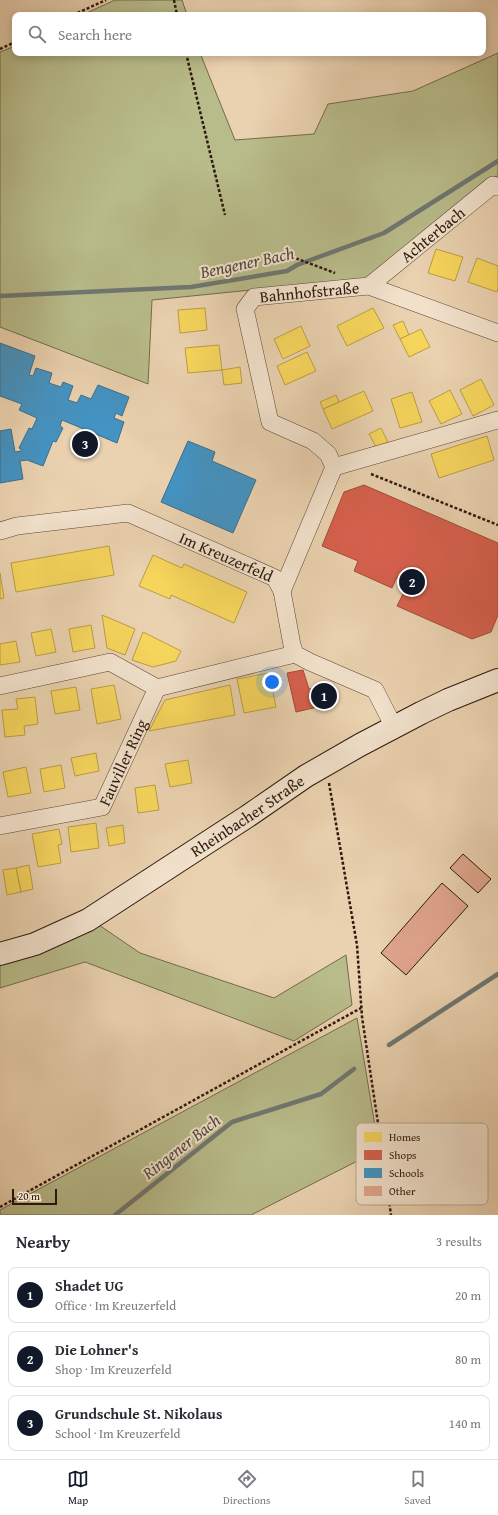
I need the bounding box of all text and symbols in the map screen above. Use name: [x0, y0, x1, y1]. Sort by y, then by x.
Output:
search box: [12, 12, 486, 56]
icon: search: [26, 23, 48, 45]
text: Search here: [58, 24, 132, 45]
street label: Achterbach: [395, 201, 470, 268]
water label: Bengener Bach: [197, 240, 297, 284]
street label: Bahnhofstraße: [259, 275, 360, 308]
pin: 3: [72, 429, 98, 459]
street label: Im Kreuzerfeld: [176, 525, 277, 588]
pin: 2: [399, 567, 425, 597]
your location: [262, 672, 282, 692]
pin: 1: [311, 681, 337, 711]
street label: Fauviller Ring: [92, 715, 153, 810]
street label: Rheinbacher Straße: [185, 769, 309, 863]
water label: Ringener Bach: [136, 1107, 226, 1185]
legend: [356, 1123, 488, 1205]
text: Homes: [389, 1129, 420, 1145]
text: Shops: [389, 1147, 416, 1163]
text: Schools: [389, 1165, 424, 1181]
text: Other: [389, 1183, 416, 1199]
scale bar: [12, 1187, 57, 1206]
text: 20 m: [18, 1188, 40, 1204]
text: Nearby: [16, 1229, 70, 1254]
text: 3 results: [436, 1232, 482, 1251]
text: Shadet UG: [55, 1275, 124, 1296]
text: 1: [27, 1286, 33, 1305]
text: 20 m: [455, 1286, 481, 1305]
text: Office · Im Kreuzerfeld: [55, 1296, 176, 1315]
text: Die Lohner's: [55, 1339, 139, 1360]
text: 2: [27, 1350, 33, 1369]
text: 80 m: [455, 1350, 481, 1369]
text: Shop · Im Kreuzerfeld: [55, 1360, 172, 1379]
text: Grundschule St. Nikolaus: [55, 1403, 222, 1424]
text: 3: [27, 1414, 33, 1433]
text: 140 m: [449, 1414, 481, 1433]
text: School · Im Kreuzerfeld: [55, 1424, 181, 1443]
tab: Map: [67, 1468, 89, 1508]
tab: Directions: [223, 1468, 270, 1508]
tab: Saved: [404, 1468, 431, 1508]

